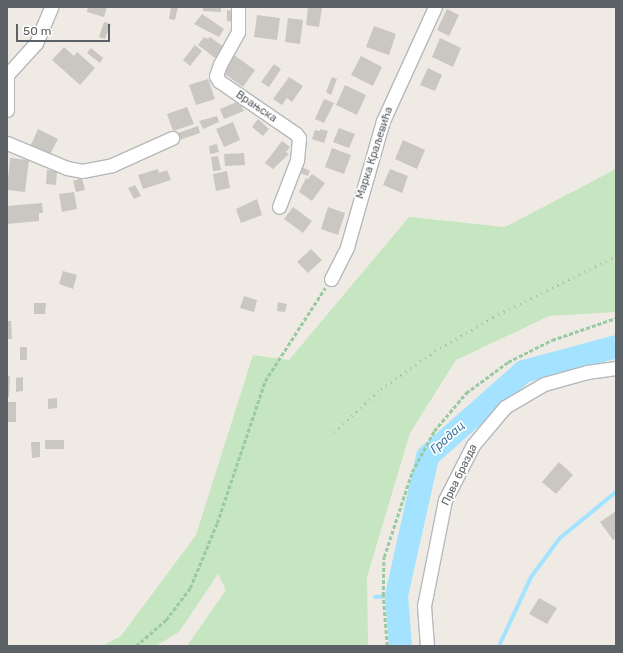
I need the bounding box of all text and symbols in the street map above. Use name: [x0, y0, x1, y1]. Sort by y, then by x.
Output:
scale bar: [18, 16, 112, 42]
text: 50 m: [23, 24, 51, 38]
street label: Врањска: [233, 88, 279, 126]
street label: Марка Краљевића: [354, 105, 396, 201]
water label: Градац: [428, 419, 468, 457]
street label: Прва бразда: [439, 442, 481, 508]

